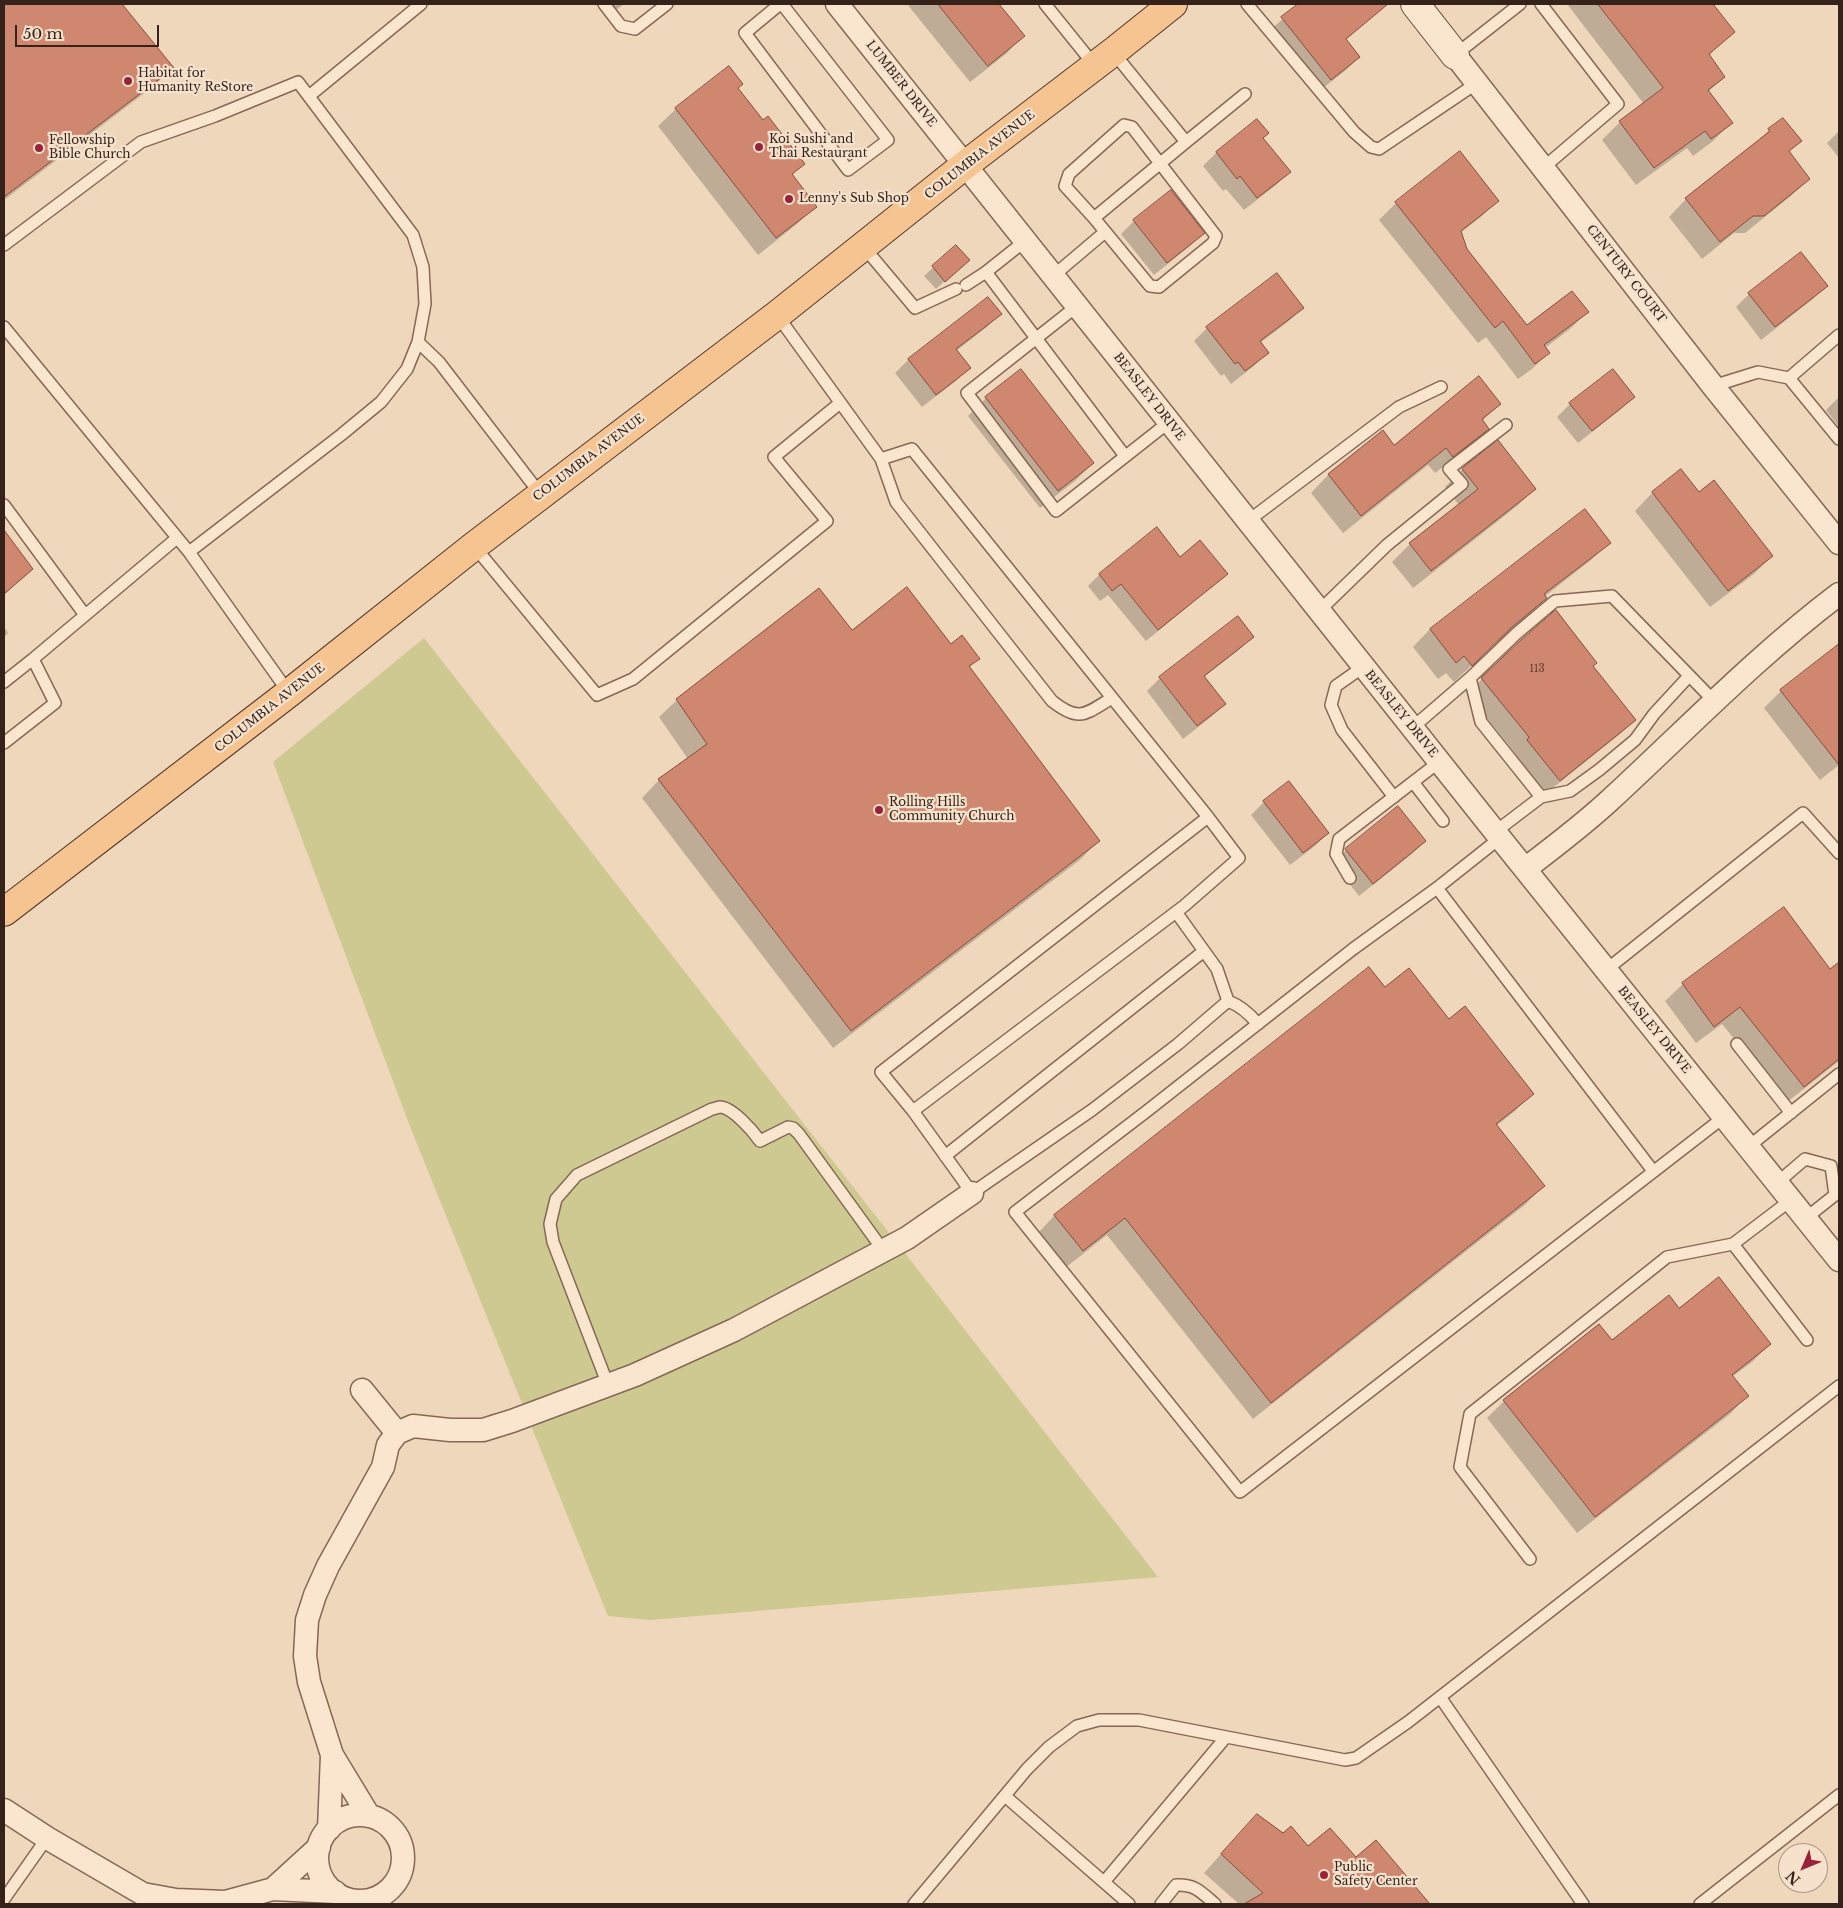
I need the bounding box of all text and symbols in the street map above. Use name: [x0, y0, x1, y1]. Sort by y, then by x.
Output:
scale bar: [18, 15, 161, 47]
text: 50 m: [23, 24, 63, 43]
street label: LUMBER DRIVE: [863, 38, 939, 130]
place label: Habitat for Humanity ReStore: [138, 67, 253, 95]
marker: Habitat for Humanity ReStore: [122, 75, 134, 87]
street label: COLUMBIA AVENUE: [922, 107, 1038, 203]
place label: Koi Sushi and Thai Restaurant: [769, 133, 867, 161]
place label: Fellowship Bible Church: [49, 134, 131, 162]
marker: Koi Sushi and Thai Restaurant: [753, 141, 765, 153]
marker: Fellowship Bible Church: [33, 142, 45, 154]
place label: Lenny's Sub Shop: [799, 192, 909, 206]
marker: Lenny's Sub Shop: [783, 193, 795, 205]
street label: CENTURY COURT: [1583, 222, 1669, 326]
street label: BEASLEY DRIVE: [1110, 350, 1188, 444]
street label: COLUMBIA AVENUE: [530, 411, 648, 505]
street label: COLUMBIA AVENUE: [212, 660, 328, 756]
house number: 113: [1529, 663, 1545, 675]
street label: BEASLEY DRIVE: [1362, 668, 1440, 760]
place label: Rolling Hills Community Church: [889, 796, 1014, 824]
marker: Rolling Hills Community Church: [873, 804, 885, 816]
street label: BEASLEY DRIVE: [1615, 984, 1693, 1076]
north arrow: [1778, 1843, 1828, 1893]
place label: Public Safety Center: [1334, 1861, 1418, 1889]
text: N: [1782, 1867, 1804, 1889]
marker: Public Safety Center: [1318, 1869, 1330, 1881]

